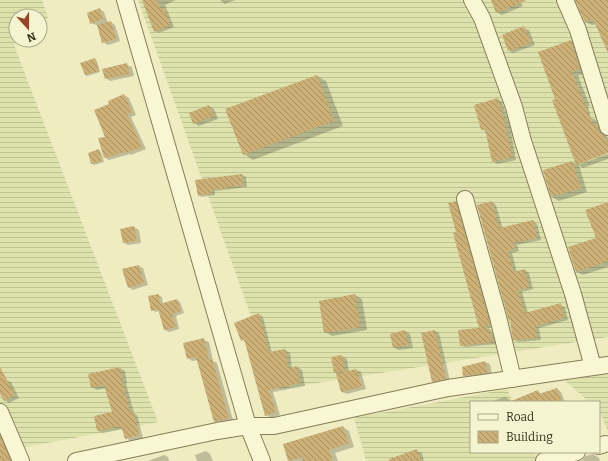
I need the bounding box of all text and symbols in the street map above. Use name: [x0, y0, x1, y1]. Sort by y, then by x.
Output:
north arrow: [8, 8, 48, 48]
text: N: [25, 29, 38, 45]
legend: [470, 401, 600, 453]
text: Road: [506, 410, 534, 424]
text: Building: [506, 430, 553, 444]

